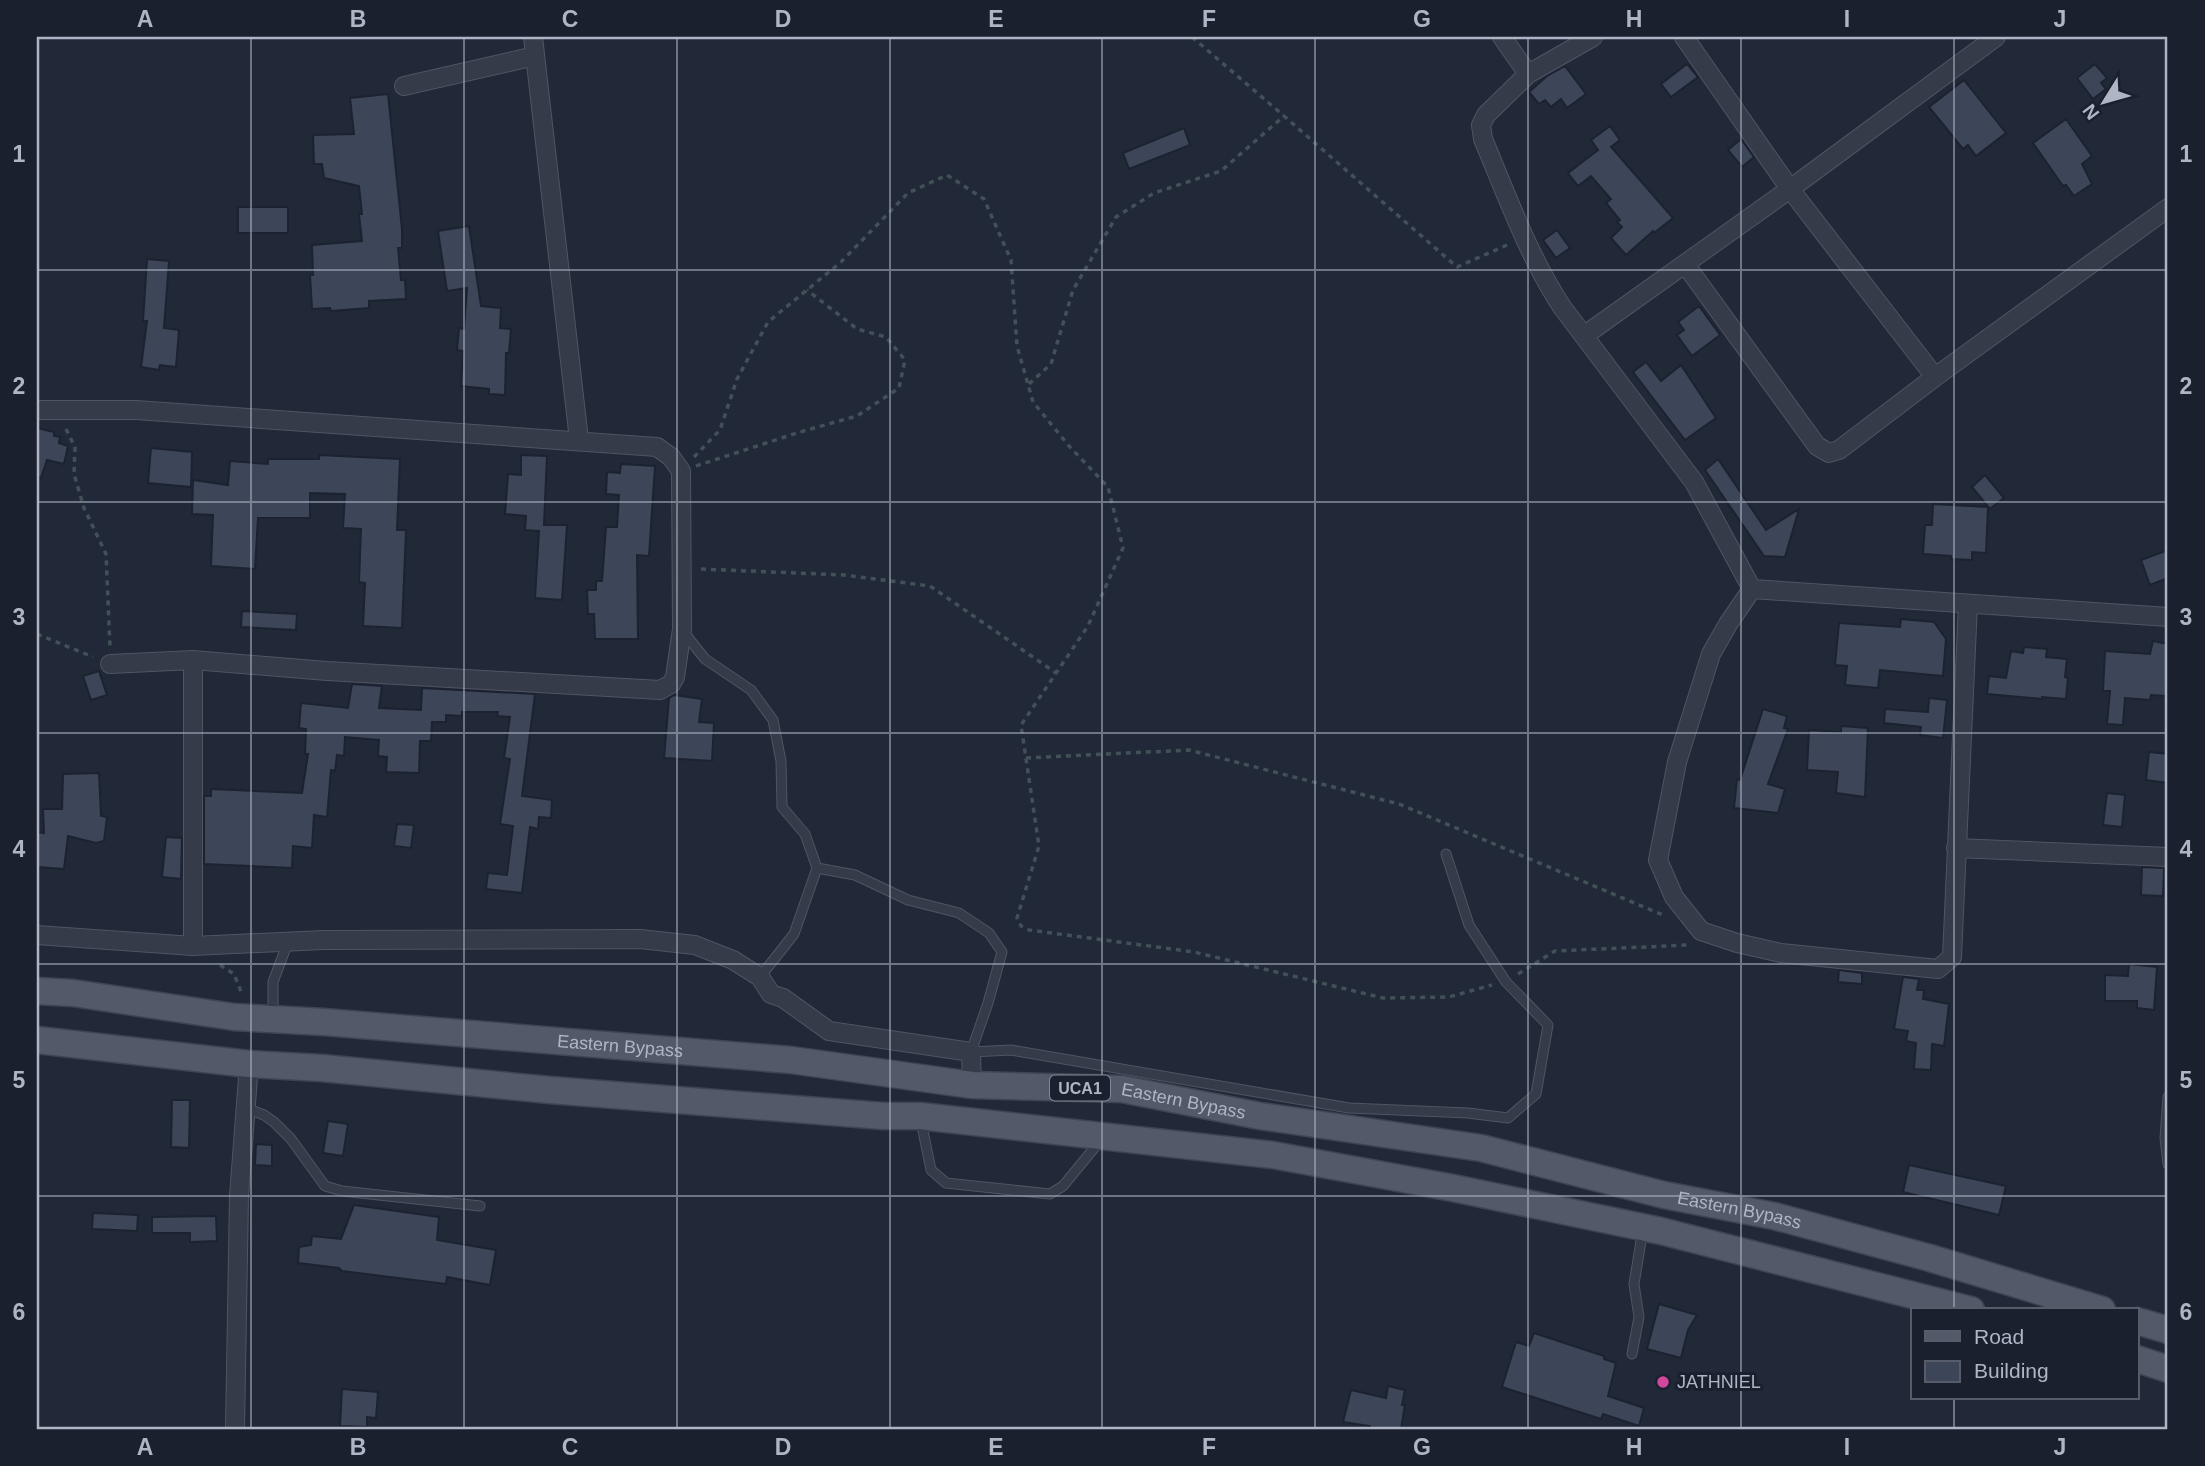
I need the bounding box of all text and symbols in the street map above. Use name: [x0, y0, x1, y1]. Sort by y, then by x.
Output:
text: A: [137, 6, 153, 32]
text: B: [350, 6, 366, 32]
text: C: [562, 6, 578, 32]
text: D: [775, 6, 791, 32]
text: E: [988, 6, 1004, 32]
text: F: [1202, 6, 1216, 32]
text: G: [1413, 6, 1431, 32]
text: H: [1626, 6, 1642, 32]
text: I: [1844, 6, 1850, 32]
text: J: [2054, 6, 2066, 32]
north arrow: [2068, 66, 2138, 136]
text: N: [2078, 100, 2103, 124]
text: 1: [13, 141, 26, 167]
text: 1: [2180, 141, 2193, 167]
text: 2: [13, 373, 25, 399]
text: 2: [2180, 373, 2192, 399]
text: 3: [13, 604, 25, 630]
text: 3: [2180, 604, 2192, 630]
text: 4: [13, 836, 26, 862]
text: 4: [2180, 836, 2193, 862]
street label: Eastern Bypass: [556, 1031, 684, 1061]
text: 5: [13, 1067, 26, 1093]
text: 5: [2180, 1067, 2193, 1093]
road number: UCA1: [1050, 1076, 1110, 1100]
street label: Eastern Bypass: [1120, 1079, 1247, 1123]
street label: Eastern Bypass: [1676, 1188, 1804, 1233]
text: 6: [13, 1299, 25, 1325]
text: 6: [2180, 1299, 2192, 1325]
legend: [1911, 1308, 2138, 1400]
text: Road: [1974, 1325, 2024, 1348]
text: Building: [1974, 1359, 2049, 1382]
place label: JATHNIEL: [1677, 1372, 1761, 1392]
marker: JATHNIEL: [1655, 1374, 1671, 1390]
text: A: [137, 1434, 153, 1460]
text: B: [350, 1434, 366, 1460]
text: C: [562, 1434, 578, 1460]
text: D: [775, 1434, 791, 1460]
text: E: [988, 1434, 1004, 1460]
text: F: [1202, 1434, 1216, 1460]
text: G: [1413, 1434, 1431, 1460]
text: H: [1626, 1434, 1642, 1460]
text: I: [1844, 1434, 1850, 1460]
text: J: [2054, 1434, 2066, 1460]

